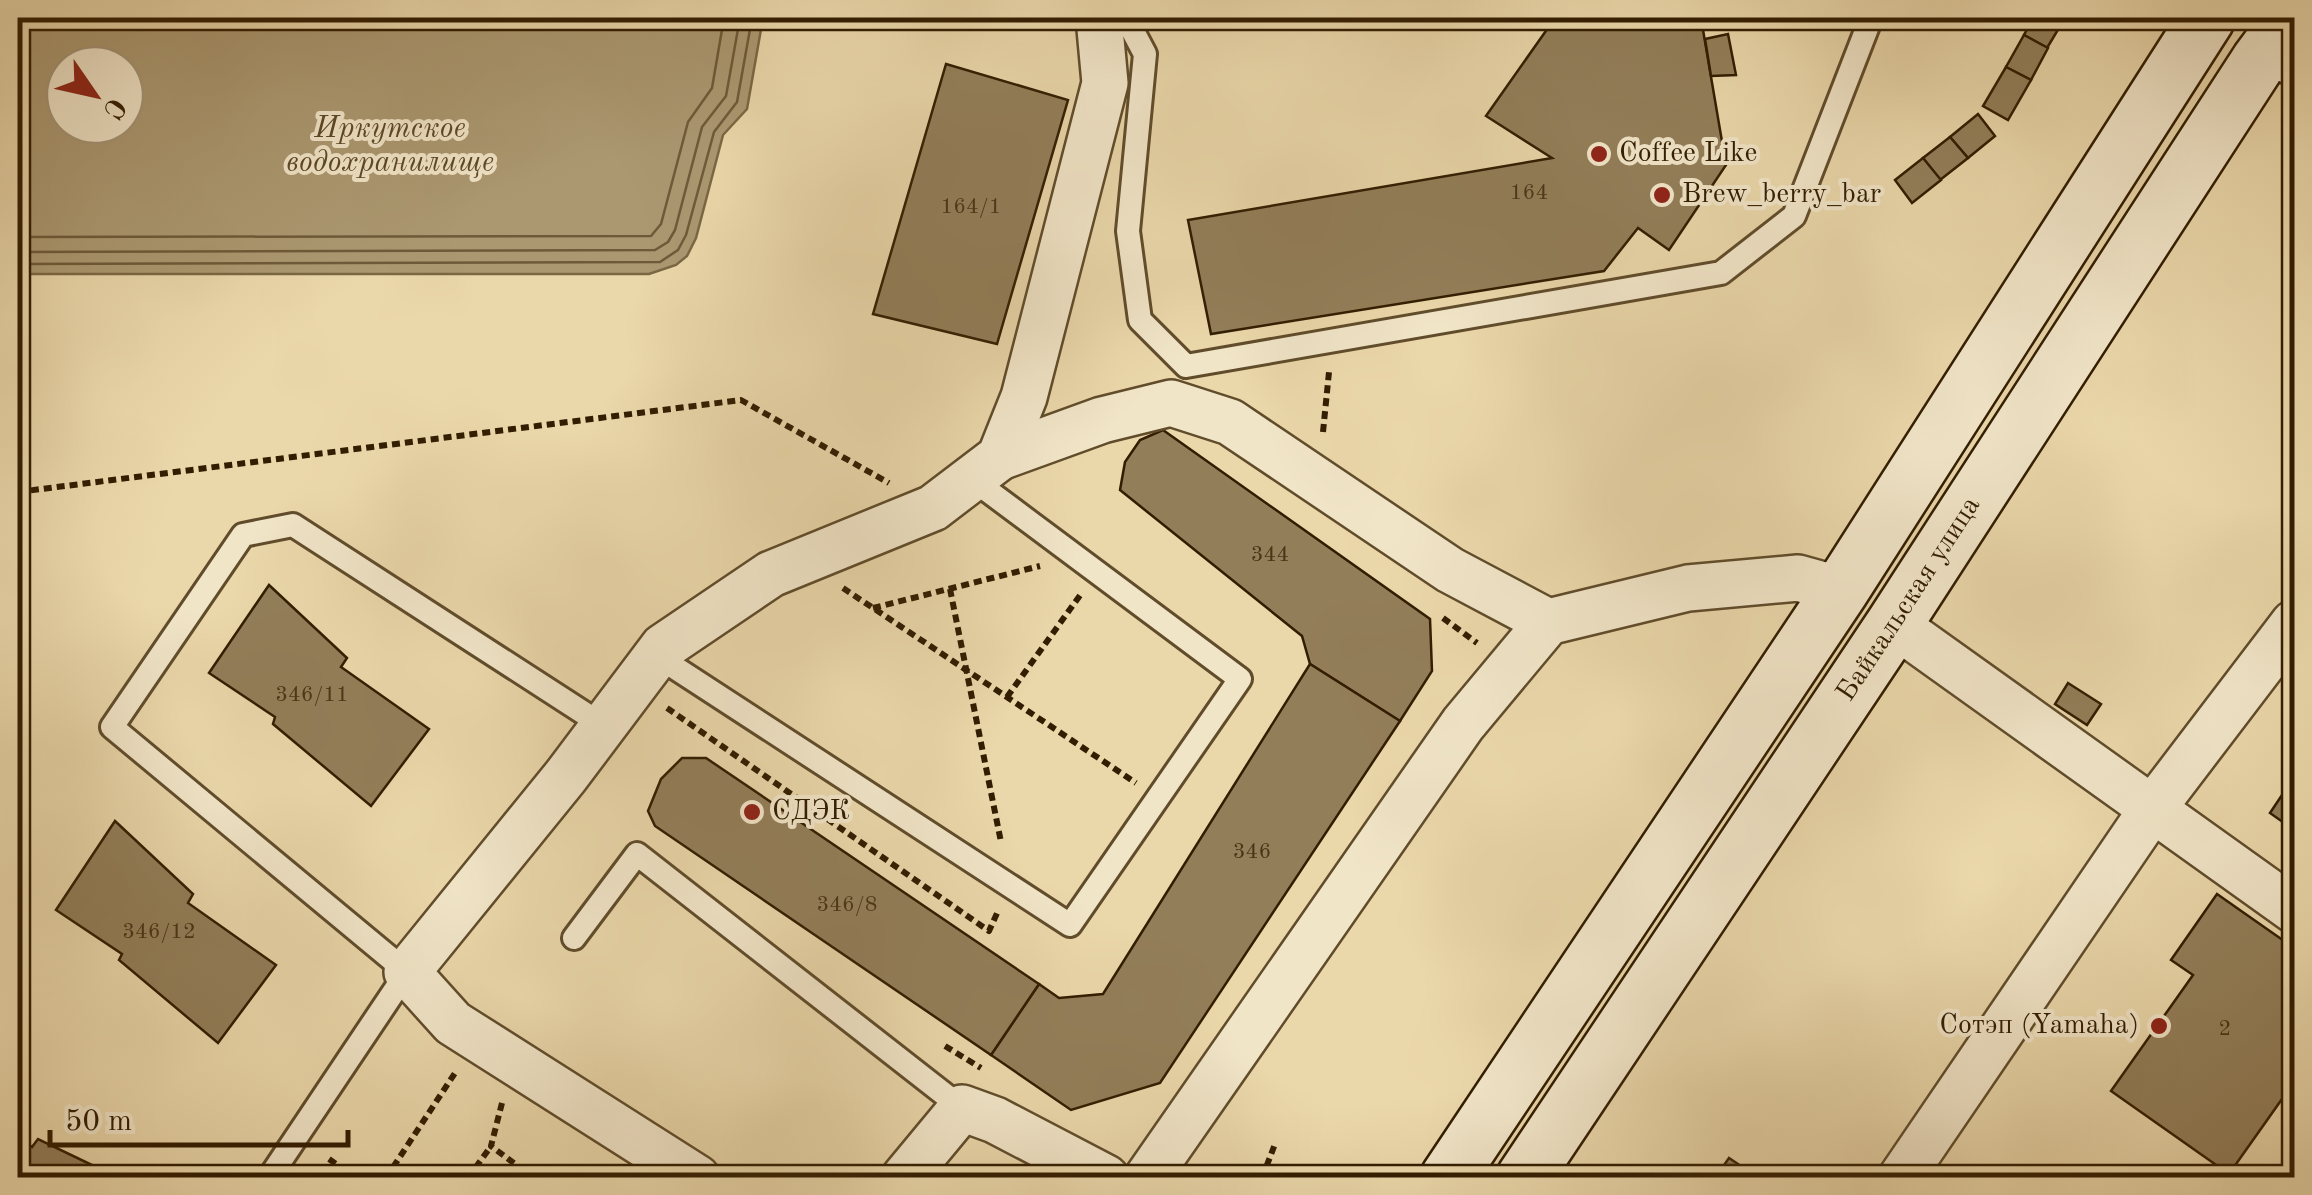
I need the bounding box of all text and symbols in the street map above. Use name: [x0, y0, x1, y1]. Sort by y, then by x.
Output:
north arrow: [45, 45, 145, 145]
text: С: [96, 92, 131, 123]
water label: Иркутское водохранилище: [286, 114, 494, 178]
place label: Coffee Like: [1619, 140, 1758, 168]
marker: Coffee Like: [1588, 143, 1610, 165]
place label: Brew_berry_bar: [1682, 181, 1881, 209]
house number: 164: [1510, 182, 1548, 204]
marker: Brew_berry_bar: [1651, 184, 1673, 206]
house number: 164/1: [941, 196, 1001, 218]
street label: Байкальская улица: [1832, 492, 1986, 707]
house number: 344: [1251, 544, 1289, 566]
house number: 346/11: [275, 684, 349, 706]
place label: СДЭК: [772, 798, 850, 826]
marker: СДЭК: [741, 801, 763, 823]
house number: 346: [1233, 841, 1271, 863]
house number: 346/8: [817, 894, 877, 916]
house number: 346/12: [122, 921, 196, 943]
place label: Сотэп (Yamaha): [1939, 1012, 2139, 1040]
marker: Сотэп (Yamaha): [2148, 1015, 2170, 1037]
house number: 2: [2219, 1018, 2231, 1040]
scale bar: [50, 1085, 348, 1147]
text: 50 m: [65, 1107, 132, 1137]

